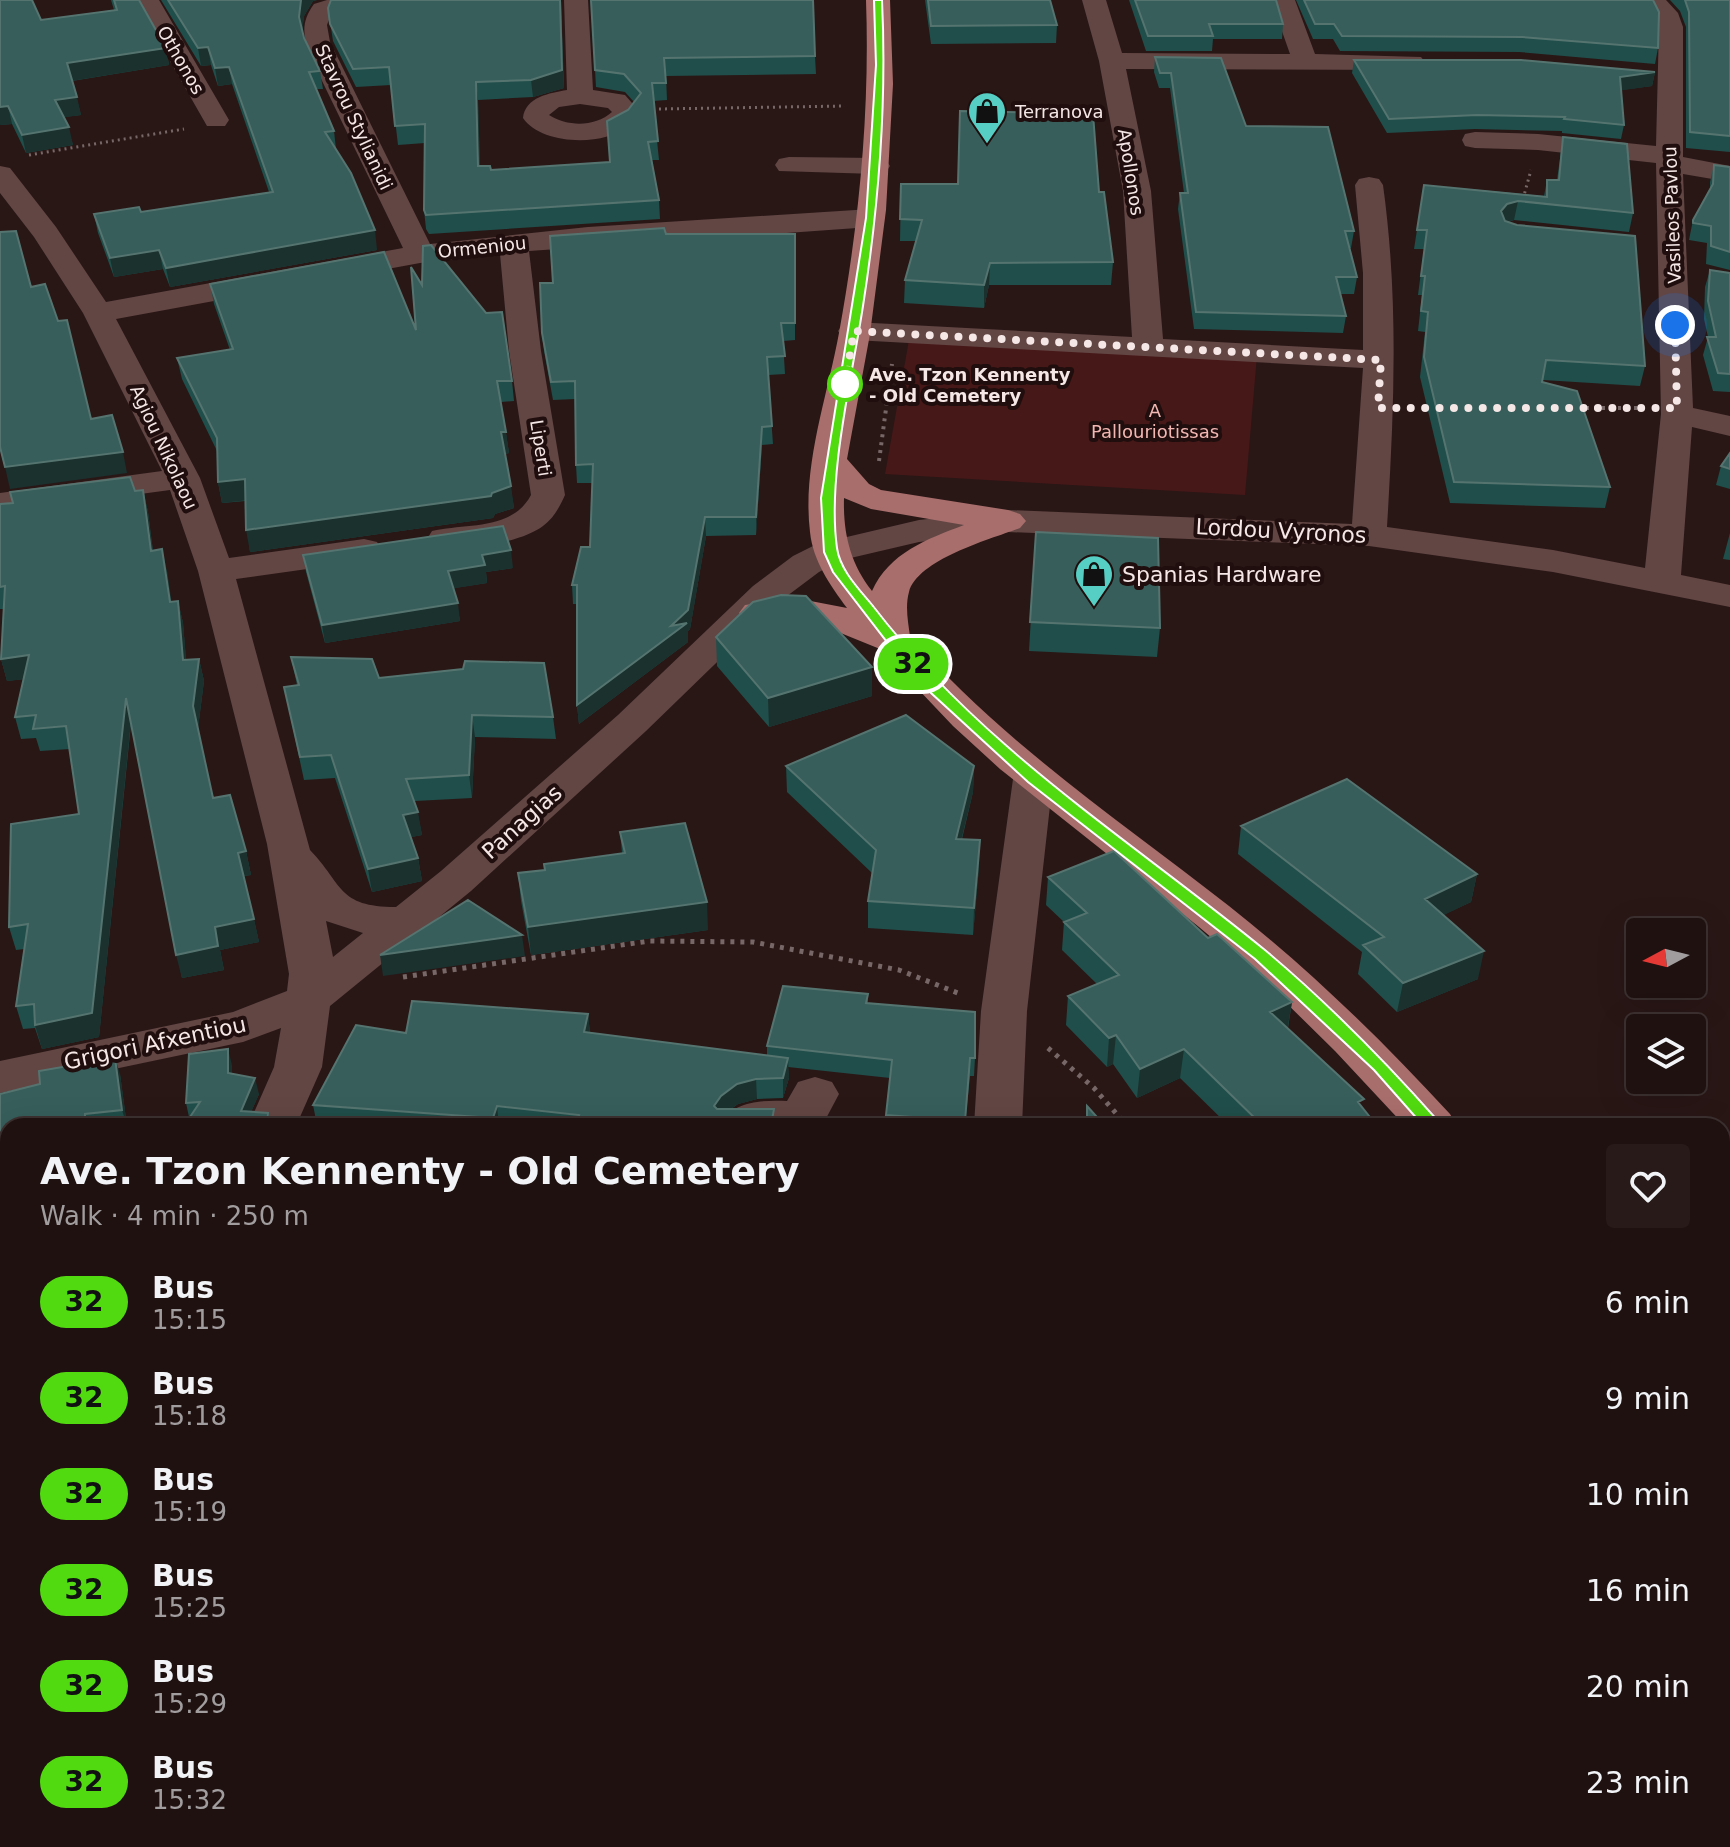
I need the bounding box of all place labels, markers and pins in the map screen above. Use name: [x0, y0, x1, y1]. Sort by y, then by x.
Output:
shop icon: Terranova: [966, 90, 1008, 145]
place label: Terranova: [1014, 101, 1104, 122]
place label: Ave. Tzon Kennenty - Old Cemetery: [869, 364, 1071, 406]
marker: Ave. Tzon Kennenty - Old Cemetery: [828, 367, 862, 401]
shop icon: Spanias Hardware: [1073, 553, 1115, 608]
place label: Spanias Hardware: [1122, 562, 1322, 587]

